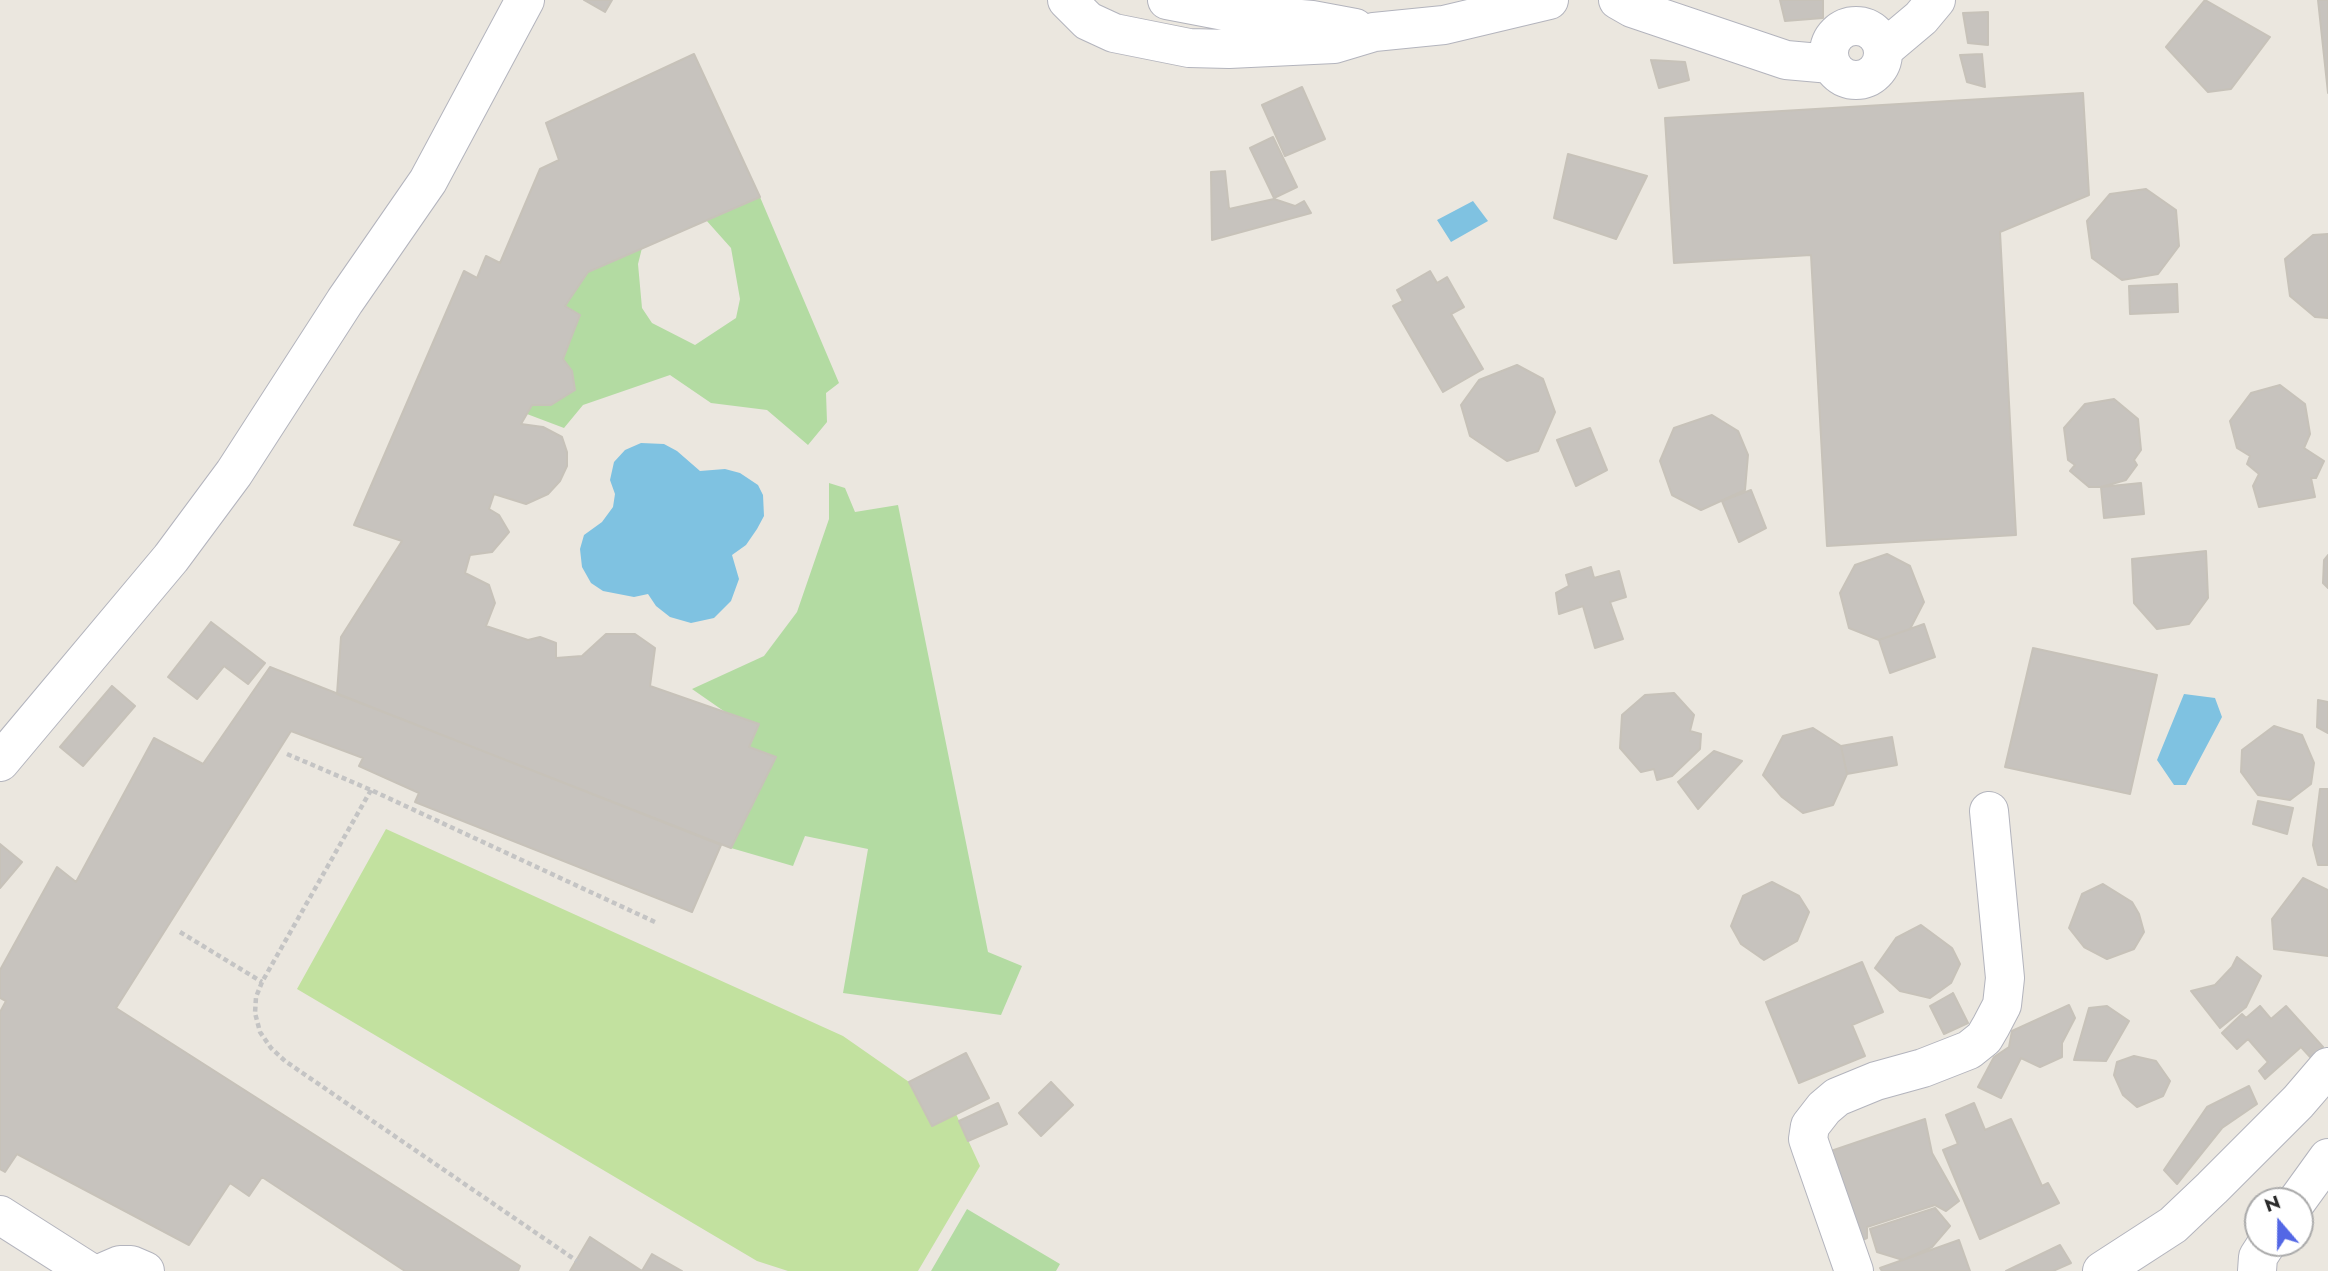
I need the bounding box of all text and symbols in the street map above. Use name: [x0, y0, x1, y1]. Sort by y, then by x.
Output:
north arrow: [2244, 1187, 2314, 1257]
text: N: [2261, 1188, 2284, 1219]

